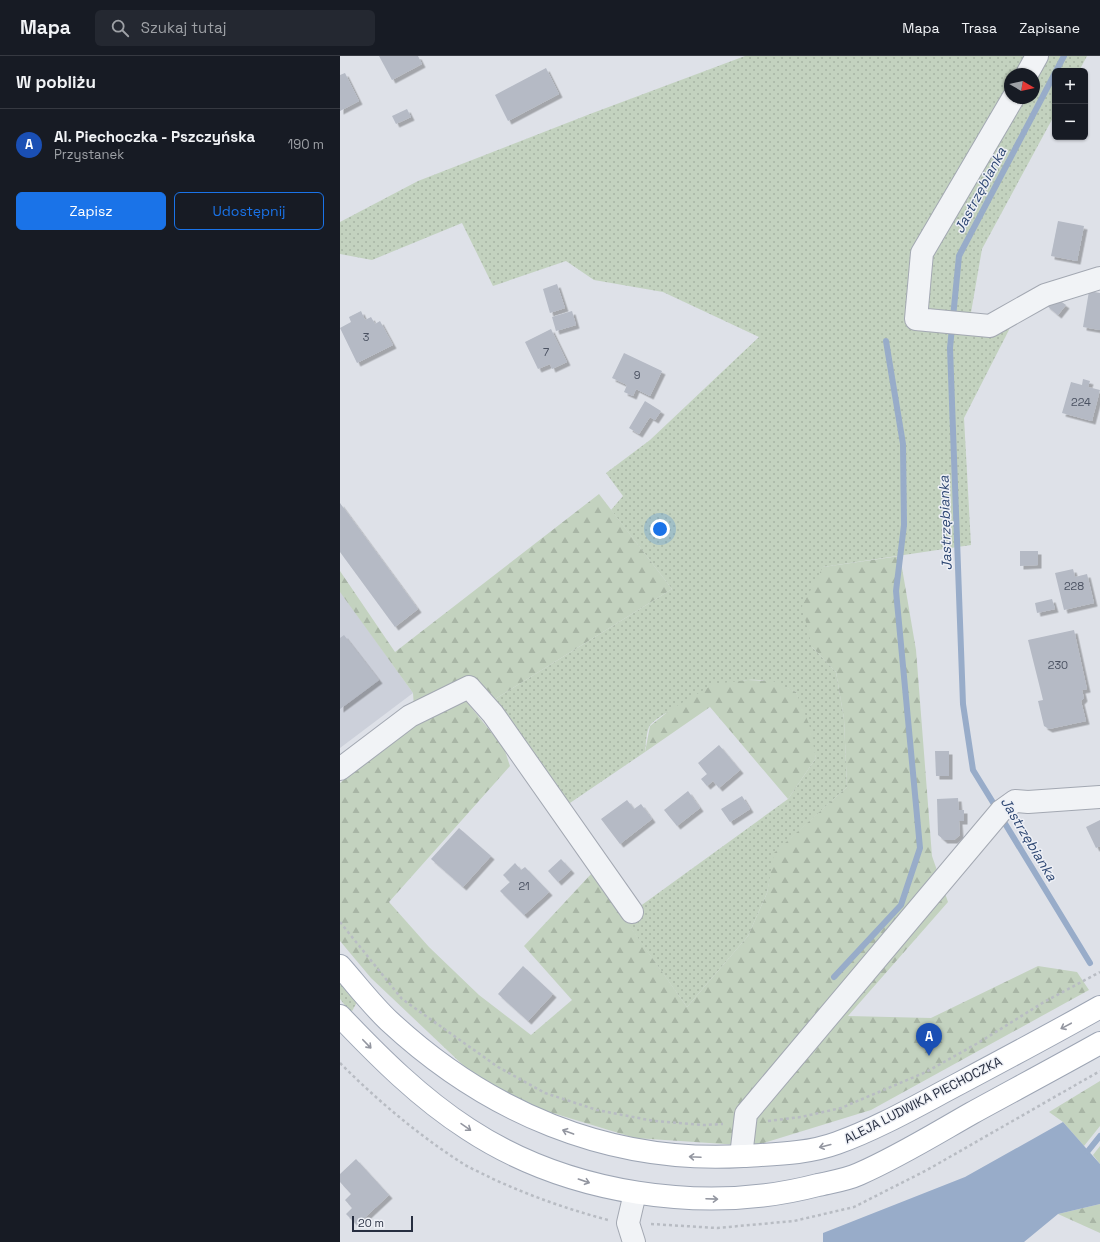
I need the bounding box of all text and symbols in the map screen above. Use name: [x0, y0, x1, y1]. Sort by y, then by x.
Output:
search box: [95, 10, 375, 46]
text: Mapa: [20, 15, 71, 40]
icon: search: [109, 17, 131, 39]
text: Szukaj tutaj: [141, 18, 226, 37]
text: Mapa: [902, 19, 940, 37]
text: Trasa: [962, 19, 997, 37]
text: Zapisane: [1019, 19, 1080, 37]
north arrow: [1004, 68, 1040, 104]
map controls: [1052, 68, 1088, 140]
button: +: [1052, 68, 1088, 104]
text: W pobliżu: [16, 71, 96, 93]
button: −: [1052, 104, 1088, 140]
text: Al. Piechoczka - Pszczyńska: [54, 127, 255, 146]
text: A: [25, 136, 33, 153]
text: 190 m: [288, 136, 324, 153]
water label: Jastrzębianka: [950, 143, 1011, 236]
text: Przystanek: [54, 146, 124, 163]
button: Zapisz: [16, 192, 166, 230]
button: Udostępnij: [174, 192, 324, 230]
house number: 3: [363, 330, 370, 344]
house number: 7: [543, 345, 549, 359]
house number: 9: [634, 368, 641, 382]
house number: 224: [1071, 395, 1091, 409]
water label: Jastrzębianka: [934, 474, 956, 571]
your location: [650, 519, 670, 539]
house number: 228: [1064, 579, 1084, 593]
house number: 230: [1048, 658, 1068, 672]
water label: Jastrzębianka: [997, 794, 1062, 885]
house number: 21: [518, 879, 530, 893]
pin: A: [916, 1023, 942, 1056]
one-way arrow: [1060, 1023, 1072, 1030]
one-way arrow: [362, 1039, 372, 1049]
street label: ALEJA LUDWIKA PIECHOCZKA: [841, 1053, 1005, 1147]
one-way arrow: [460, 1123, 471, 1131]
one-way arrow: [563, 1128, 575, 1136]
one-way arrow: [818, 1143, 831, 1151]
one-way arrow: [689, 1154, 702, 1161]
one-way arrow: [578, 1177, 590, 1185]
one-way arrow: [705, 1195, 718, 1203]
scale bar: [352, 1214, 413, 1233]
text: 20 m: [358, 1216, 384, 1230]

